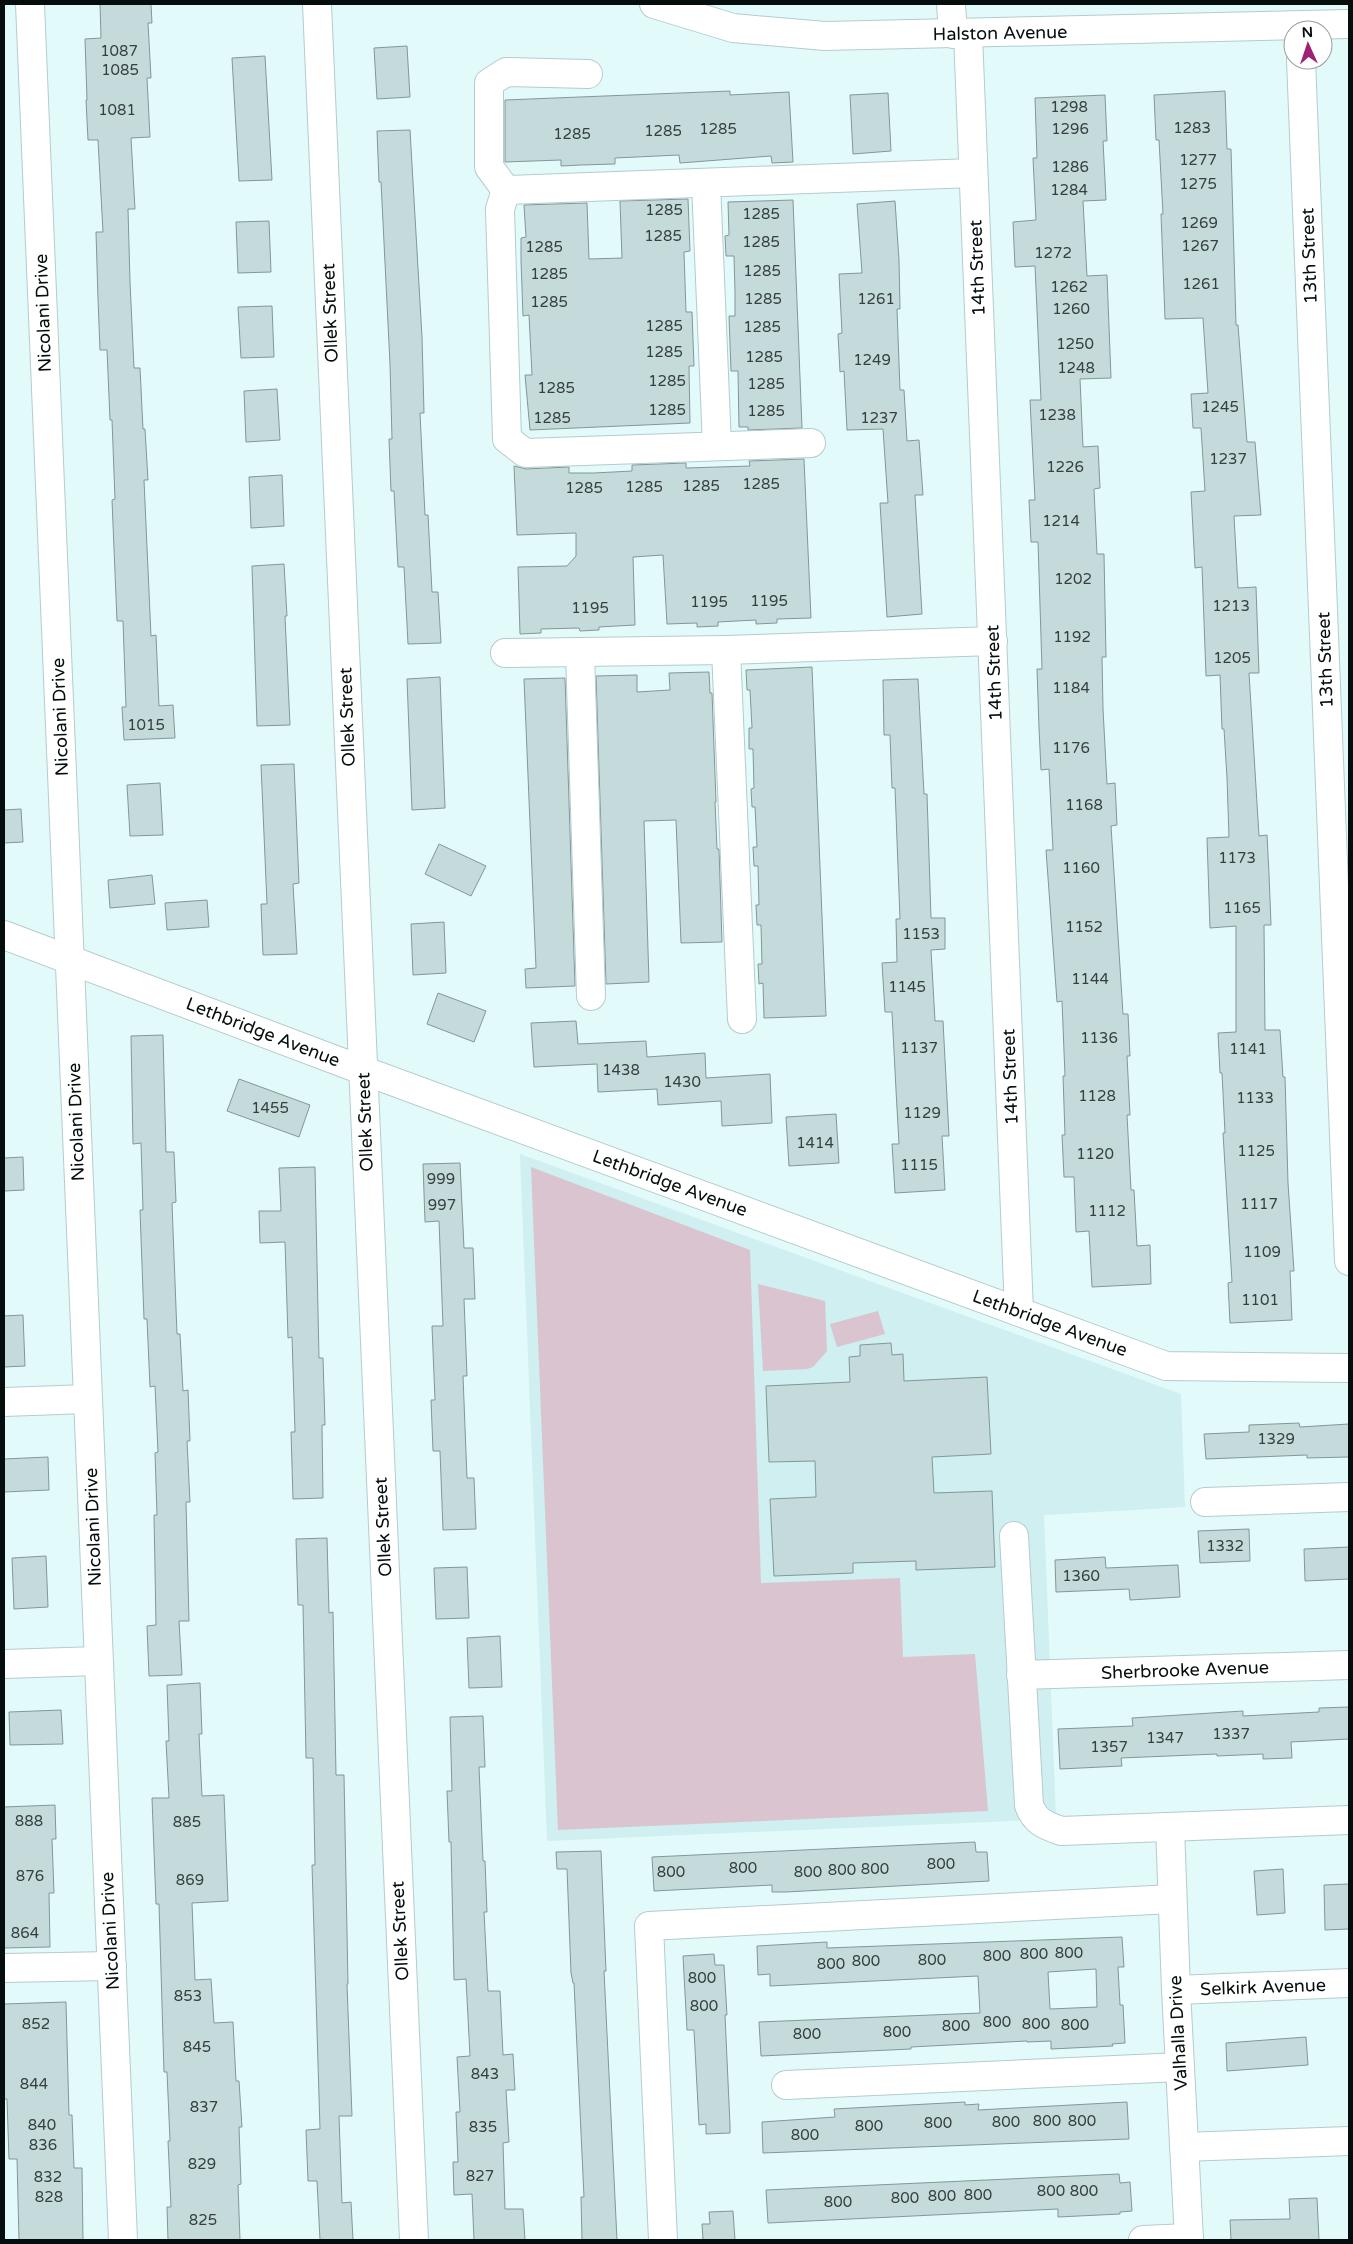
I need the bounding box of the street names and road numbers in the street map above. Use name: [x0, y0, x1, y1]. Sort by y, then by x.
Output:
street label: Halston Avenue: [933, 21, 1067, 45]
street label: 13th Street: [1296, 207, 1322, 305]
street label: 14th Street: [964, 219, 990, 317]
street label: Nicolani Drive: [30, 254, 56, 372]
street label: Ollek Street: [317, 263, 343, 363]
street label: 13th Street: [1312, 611, 1338, 709]
street label: 14th Street: [981, 624, 1007, 722]
street label: Nicolani Drive: [47, 658, 73, 776]
street label: Ollek Street: [334, 667, 360, 767]
street label: Lethbridge Avenue: [183, 992, 343, 1072]
street label: 14th Street: [997, 1028, 1023, 1126]
street label: Nicolani Drive: [63, 1063, 89, 1181]
street label: Ollek Street: [352, 1072, 378, 1172]
street label: Lethbridge Avenue: [590, 1145, 750, 1221]
street label: Lethbridge Avenue: [970, 1285, 1130, 1361]
street label: Nicolani Drive: [80, 1468, 106, 1586]
street label: Ollek Street: [369, 1477, 397, 1577]
street label: Sherbrooke Avenue: [1101, 1656, 1269, 1684]
street label: Nicolani Drive: [96, 1871, 124, 1991]
street label: Ollek Street: [386, 1881, 414, 1981]
street label: Selkirk Avenue: [1200, 1974, 1326, 2000]
street label: Valhalla Drive: [1164, 1975, 1192, 2091]

